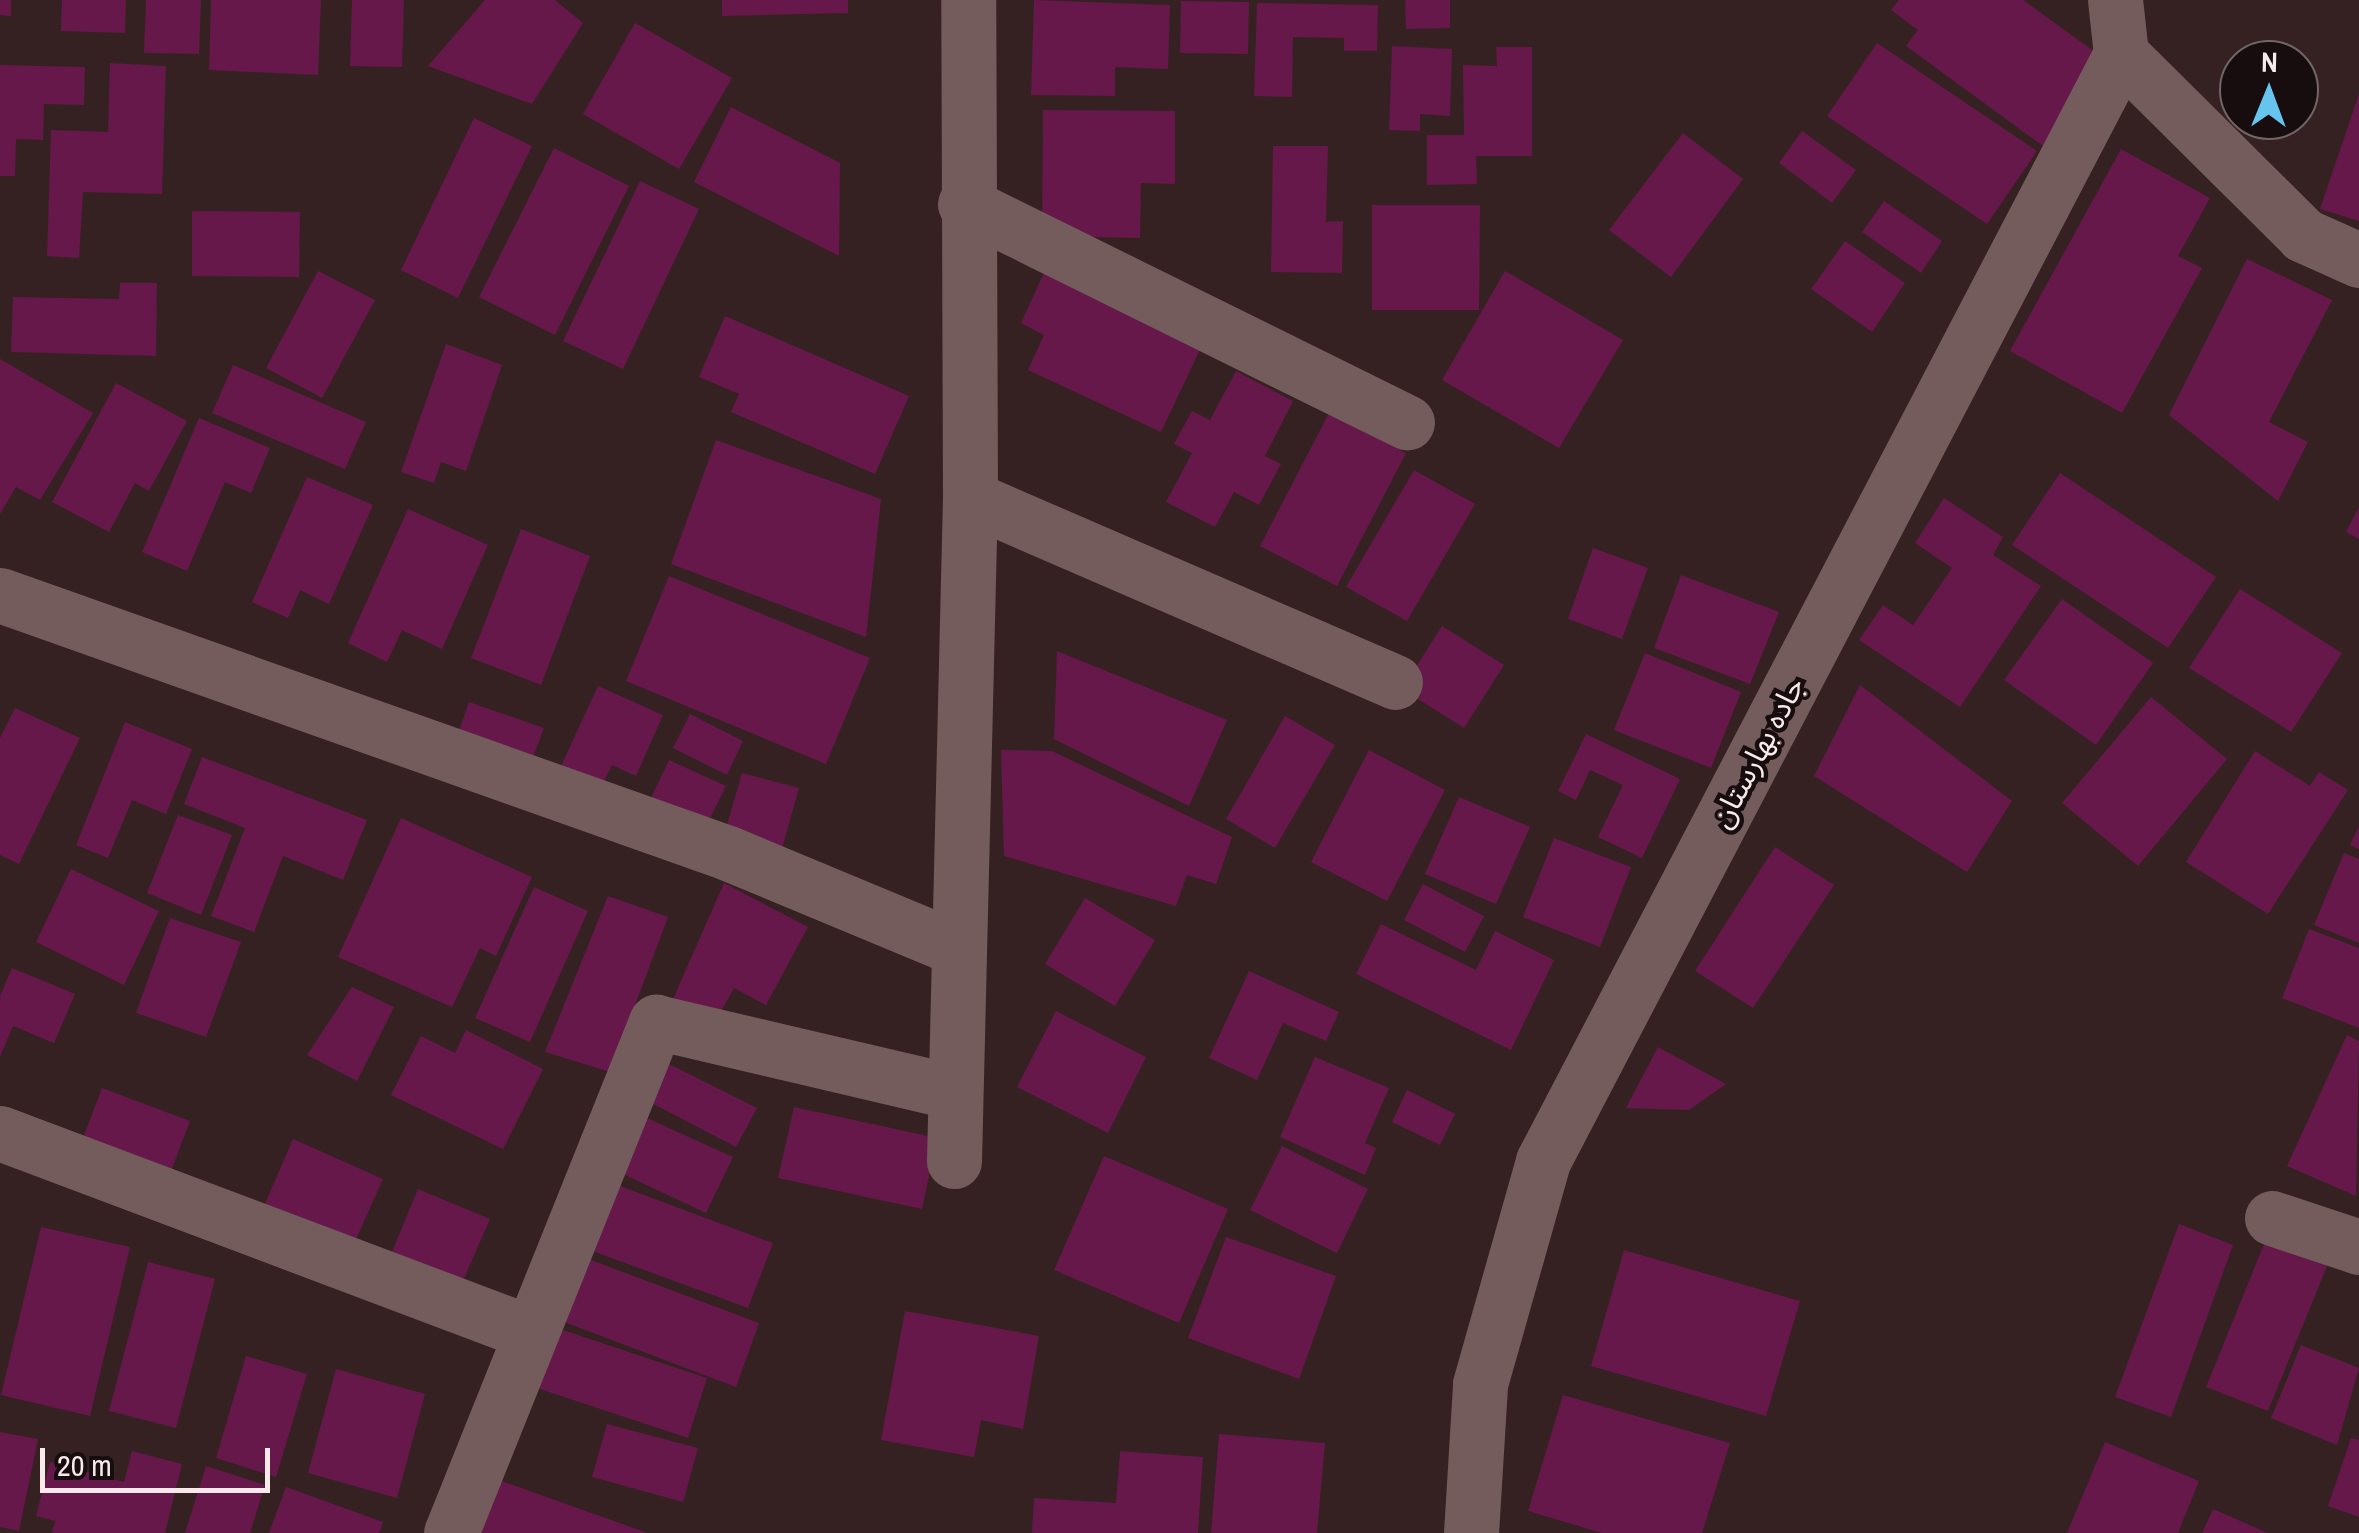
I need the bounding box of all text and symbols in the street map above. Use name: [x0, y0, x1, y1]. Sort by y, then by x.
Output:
north arrow: [2219, 40, 2319, 140]
text: N: [2261, 43, 2278, 81]
street label: جاده بهارستان: [1702, 670, 1812, 834]
scale bar: [45, 1428, 275, 1490]
text: 20 m: [57, 1445, 112, 1485]

